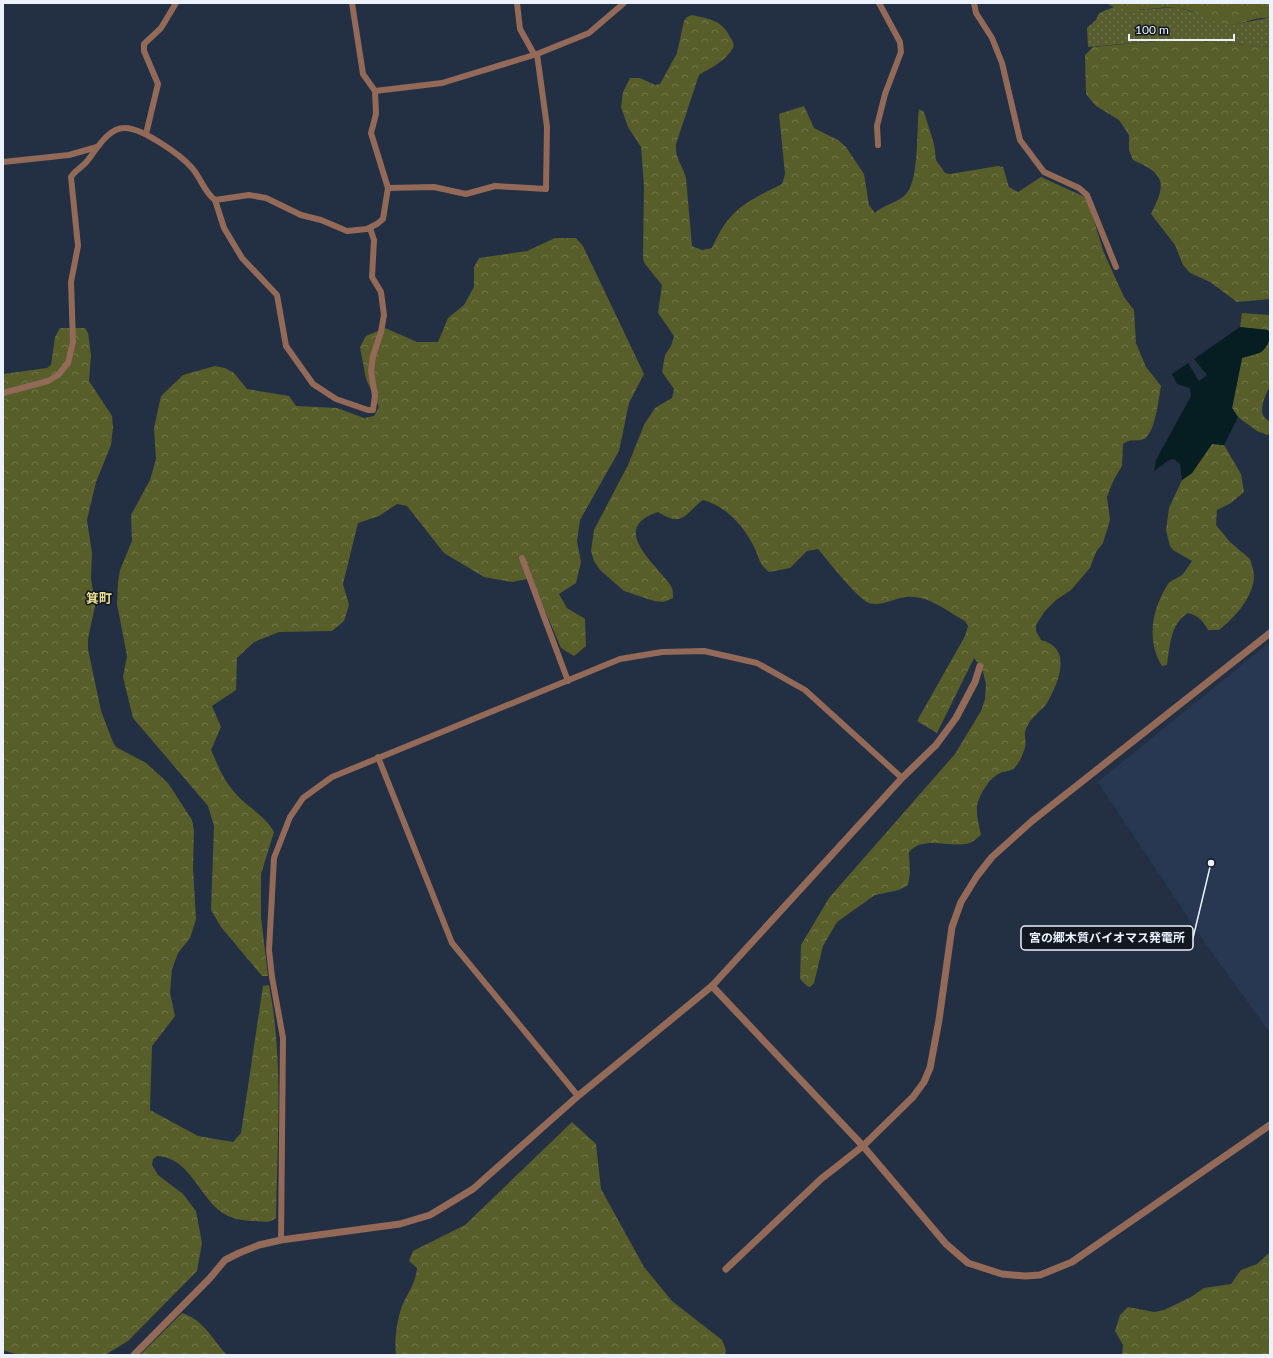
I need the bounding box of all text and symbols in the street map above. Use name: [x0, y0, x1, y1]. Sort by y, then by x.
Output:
scale bar: [1129, 16, 1234, 42]
text: 100 m: [1135, 22, 1169, 37]
district label: 箕町: [86, 590, 112, 606]
callout: 宮の郷木質バイオマス発電所: [1021, 926, 1193, 950]
text: 宮の郷木質バイオマス発電所: [1029, 930, 1185, 945]

